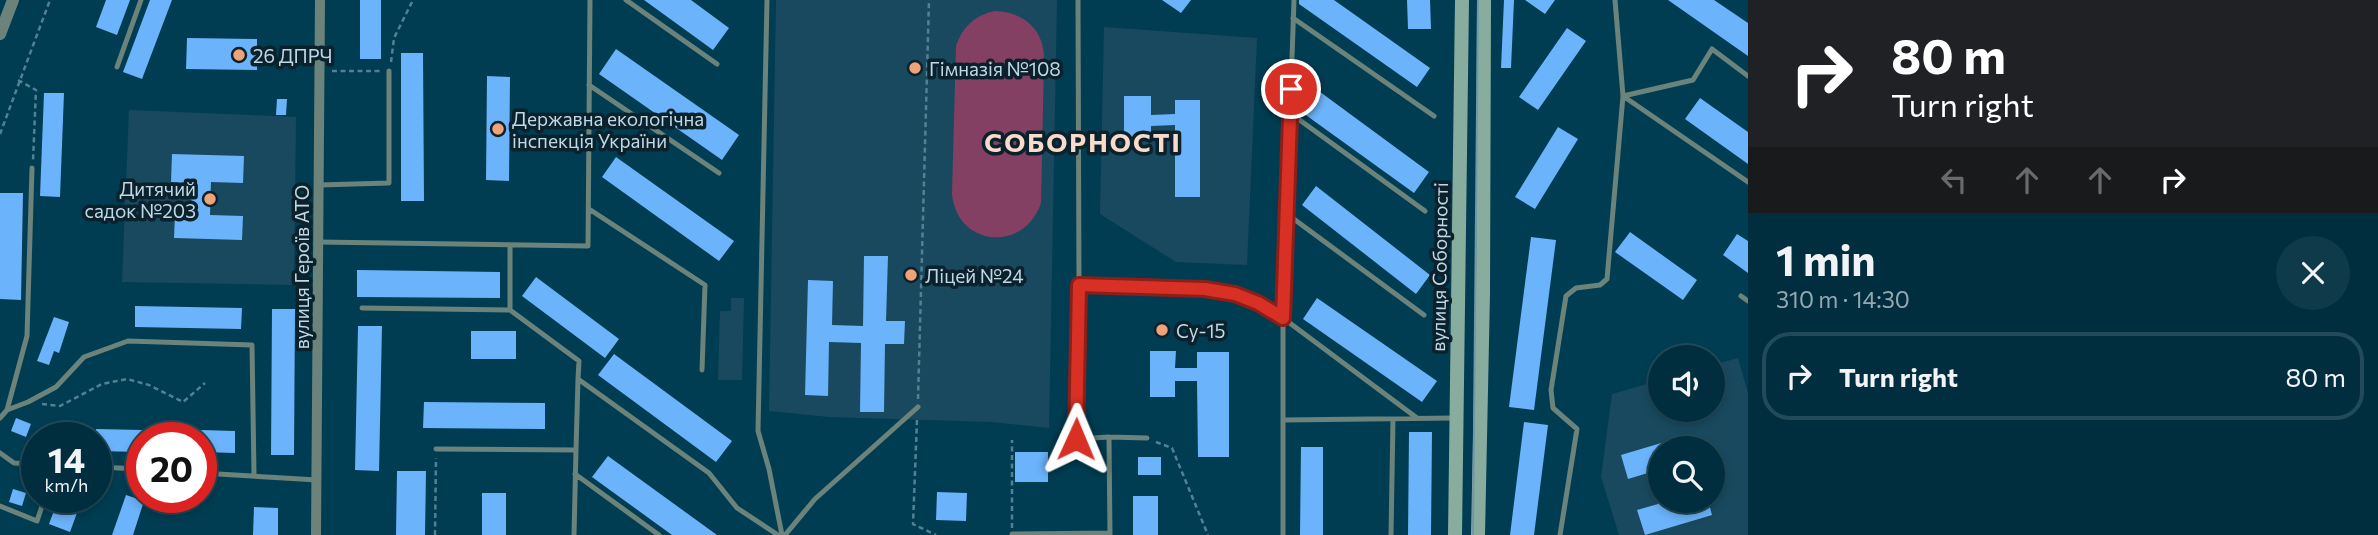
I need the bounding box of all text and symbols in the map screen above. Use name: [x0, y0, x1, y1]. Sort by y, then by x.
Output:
text: 80 m: [1891, 24, 2006, 84]
icon: right: [1776, 28, 1867, 119]
place label: 26 ДПРЧ: [253, 44, 332, 67]
marker: 26 ДПРЧ: [231, 47, 247, 63]
place label: Гімназія №108: [929, 57, 1061, 80]
pin: [1261, 59, 1321, 119]
marker: Гімназія №108: [907, 60, 923, 76]
icon: arrive: [1272, 70, 1310, 108]
text: Turn right: [1891, 84, 2034, 124]
place label: Державна екологічна інспекція України: [512, 107, 704, 152]
marker: Державна екологічна інспекція України: [490, 121, 506, 137]
district label: СОБОРНОСТІ: [984, 126, 1182, 157]
icon: left: [1935, 161, 1973, 199]
icon: ahead: [2008, 161, 2046, 199]
icon: ahead: [2081, 161, 2119, 199]
icon: right: [2154, 161, 2192, 199]
place label: Дитячий садок №203: [85, 177, 196, 222]
street label: вулиця Соборності: [1426, 182, 1452, 352]
street label: вулиця Героїв АТО: [290, 185, 313, 349]
marker: Дитячий садок №203: [202, 191, 218, 207]
text: 1 min: [1776, 233, 1876, 285]
button: close: [2276, 236, 2350, 310]
place label: Ліцей №24: [925, 264, 1024, 287]
marker: Ліцей №24: [903, 267, 919, 283]
text: 310 m · 14:30: [1776, 285, 1910, 313]
place label: Су-15: [1176, 319, 1226, 342]
marker: Су-15: [1154, 322, 1170, 338]
map controls: [1648, 345, 1725, 513]
button: sound: [1648, 345, 1725, 422]
icon: right: [1780, 357, 1818, 395]
text: Turn right: [1839, 361, 1958, 392]
text: 80 m: [2286, 361, 2346, 392]
position arrow: [1039, 402, 1113, 476]
speed limit sign: 20: [126, 422, 217, 513]
button: search: [1648, 436, 1725, 513]
text: 14: [48, 437, 85, 480]
text: km/h: [45, 474, 88, 496]

